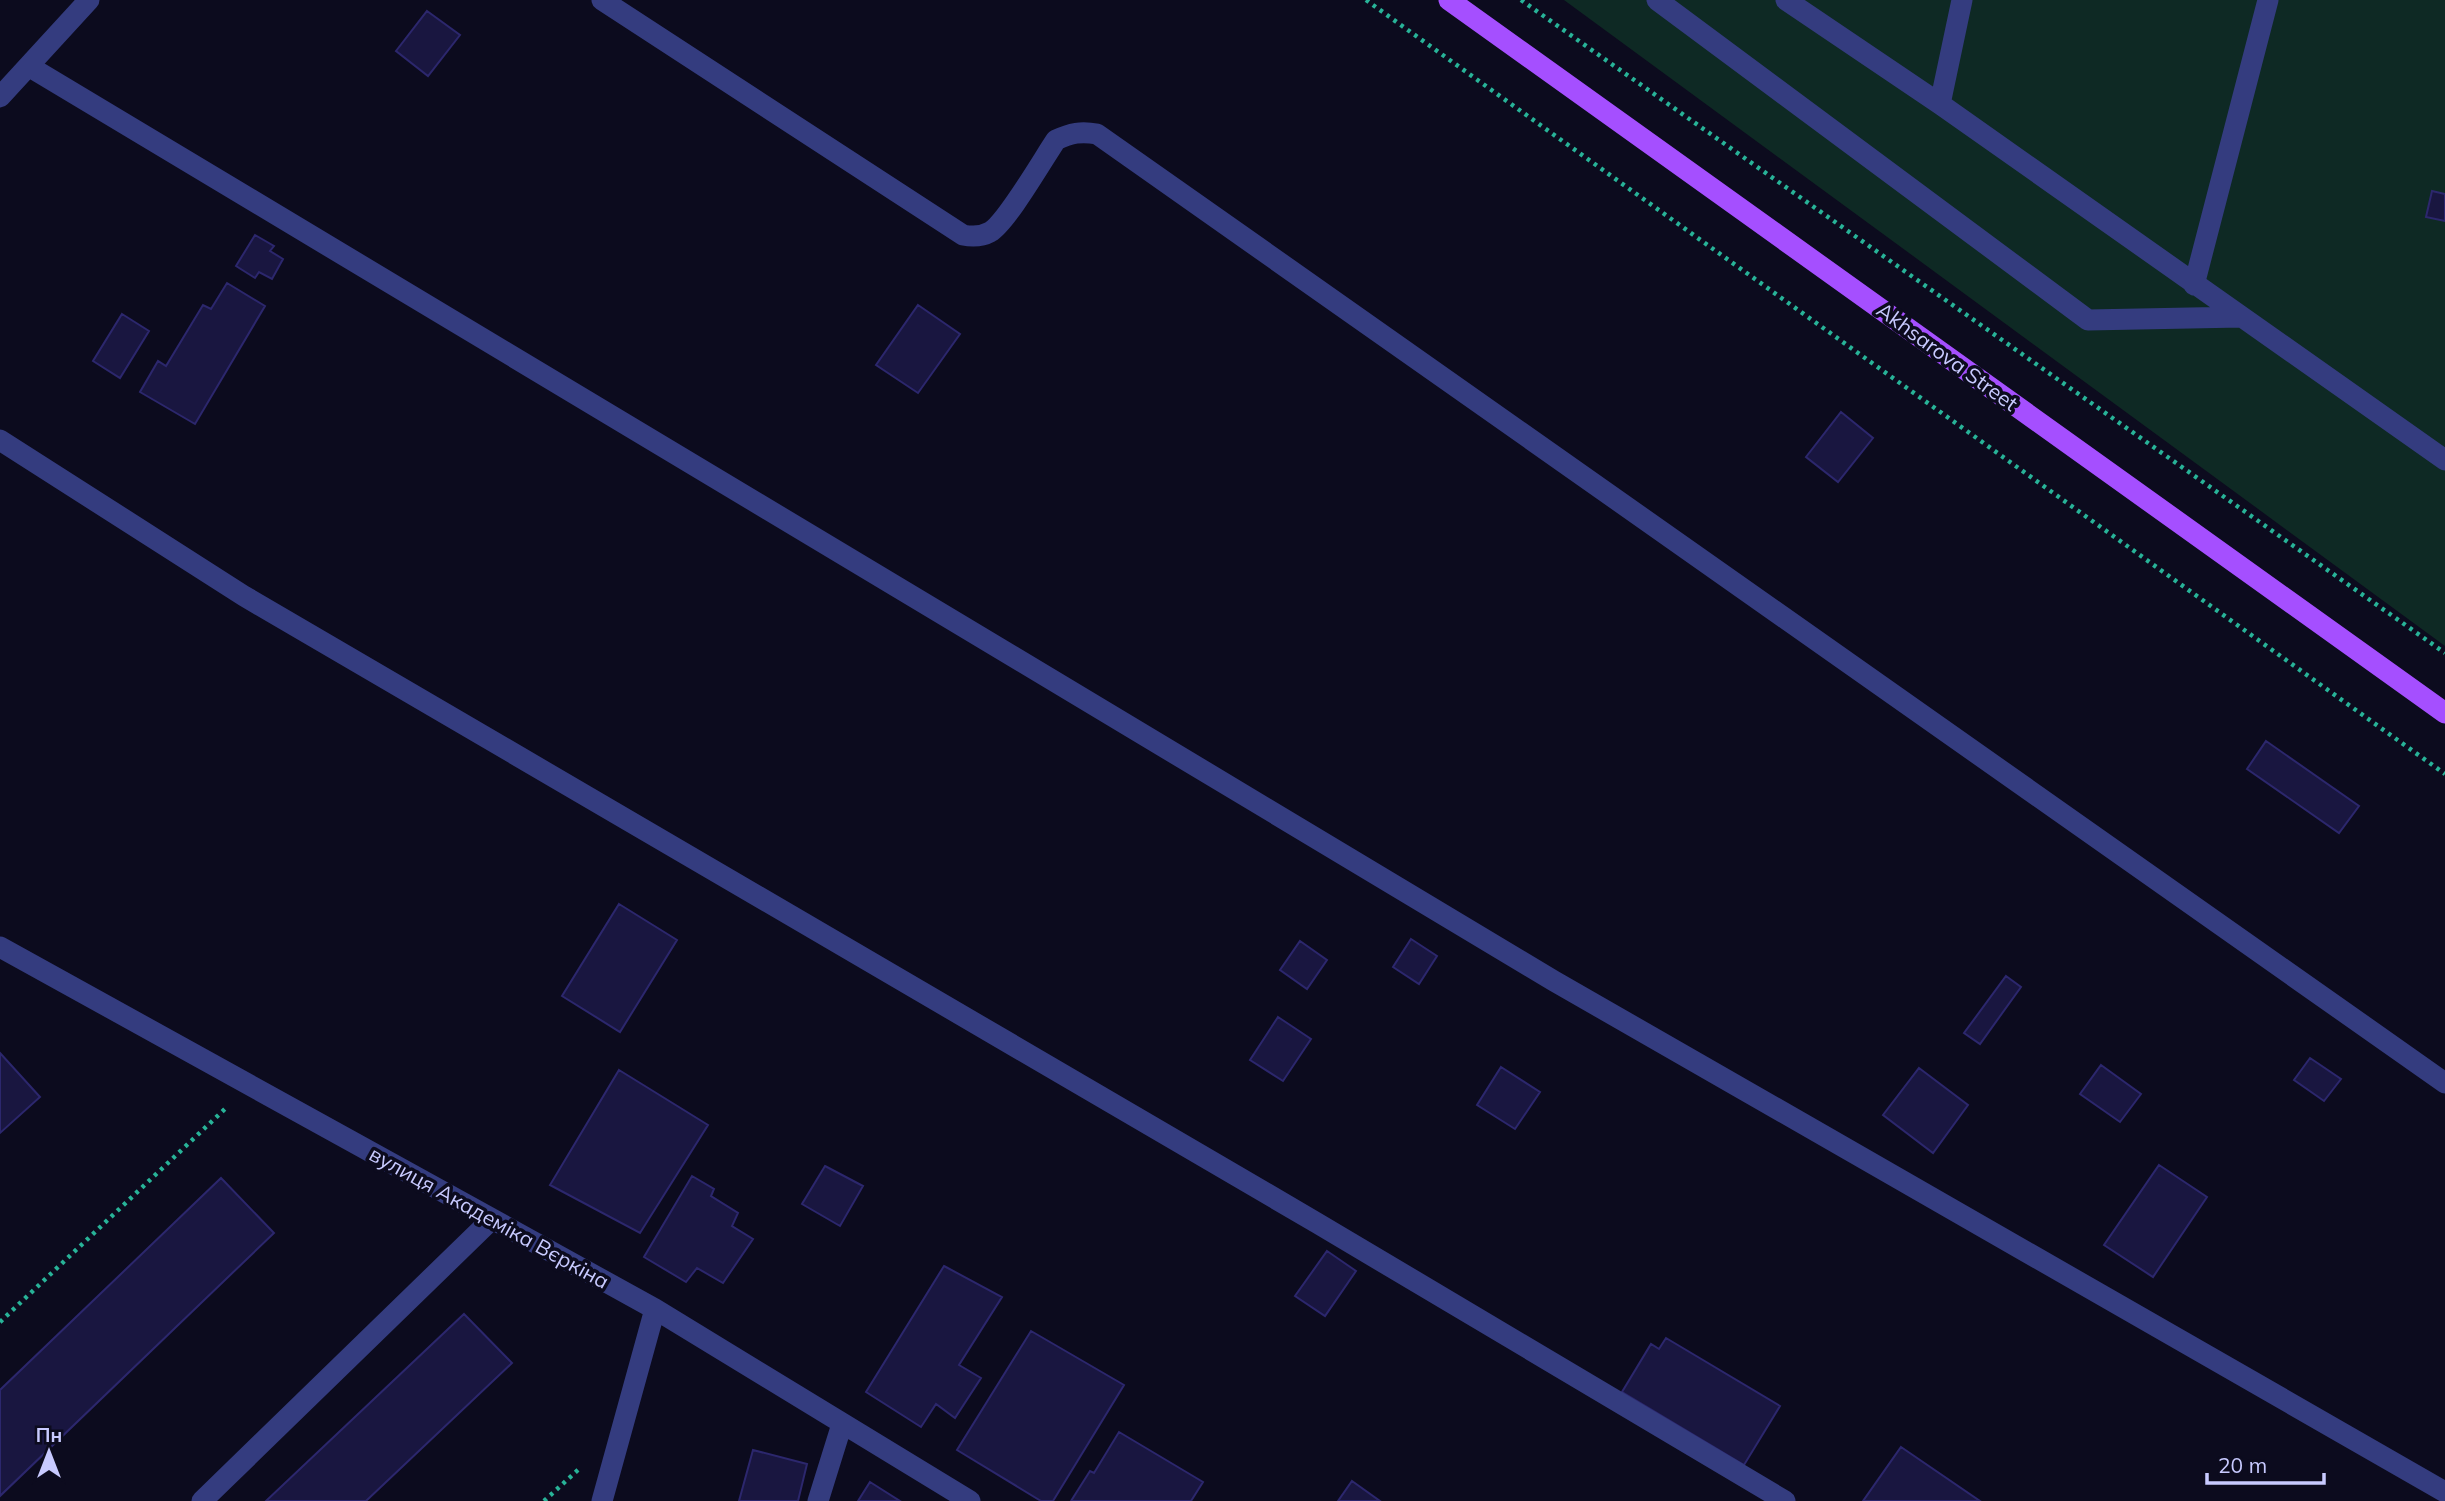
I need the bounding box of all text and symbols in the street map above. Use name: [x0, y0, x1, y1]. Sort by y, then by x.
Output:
street label: Akhsarova Street: [1872, 296, 2023, 416]
street label: вулиця Академіка Вєркіна: [365, 1140, 614, 1294]
north arrow: [14, 1417, 84, 1487]
text: Пн: [36, 1423, 62, 1447]
scale bar: [2207, 1442, 2324, 1486]
text: 20 m: [2218, 1452, 2267, 1478]

